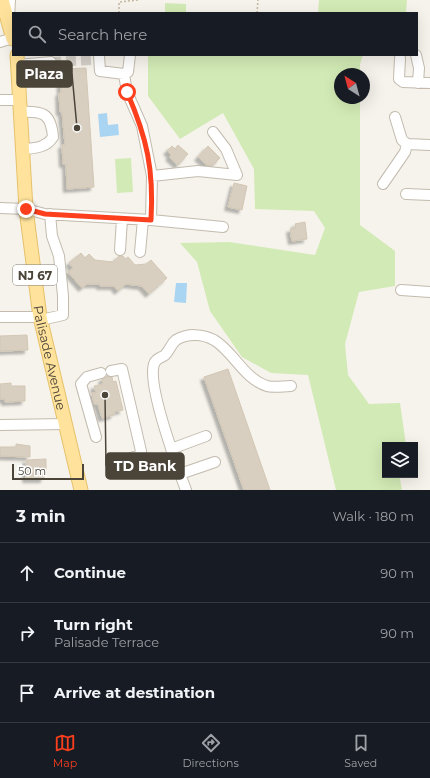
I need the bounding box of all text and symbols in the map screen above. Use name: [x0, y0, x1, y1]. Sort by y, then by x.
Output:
search box: [12, 12, 418, 56]
icon: search: [26, 23, 48, 45]
text: Search here: [58, 25, 147, 44]
callout: Plaza: [17, 61, 72, 87]
text: Plaza: [24, 65, 64, 83]
north arrow: [334, 68, 370, 104]
route start: [118, 83, 136, 101]
route end: [17, 200, 35, 218]
road number: NJ 67: [13, 265, 57, 285]
street label: Palisade Avenue: [31, 304, 70, 412]
map controls: [382, 442, 418, 478]
button: layers: [382, 442, 418, 478]
callout: TD Bank: [106, 453, 184, 479]
text: TD Bank: [114, 457, 177, 475]
scale bar: [12, 462, 84, 481]
text: 50 m: [18, 464, 46, 478]
text: 3 min: [16, 506, 66, 526]
text: Walk · 180 m: [332, 508, 414, 524]
icon: ahead: [16, 562, 38, 584]
text: Continue: [54, 563, 126, 582]
text: 90 m: [380, 565, 414, 581]
text: Turn right: [54, 615, 133, 634]
icon: right: [16, 622, 38, 644]
text: 90 m: [380, 625, 414, 641]
text: Palisade Terrace: [54, 634, 159, 650]
icon: arrive: [16, 682, 38, 704]
text: Arrive at destination: [54, 683, 215, 702]
tab: Map: [53, 732, 77, 770]
tab: Directions: [183, 732, 239, 770]
tab: Saved: [344, 732, 377, 770]

